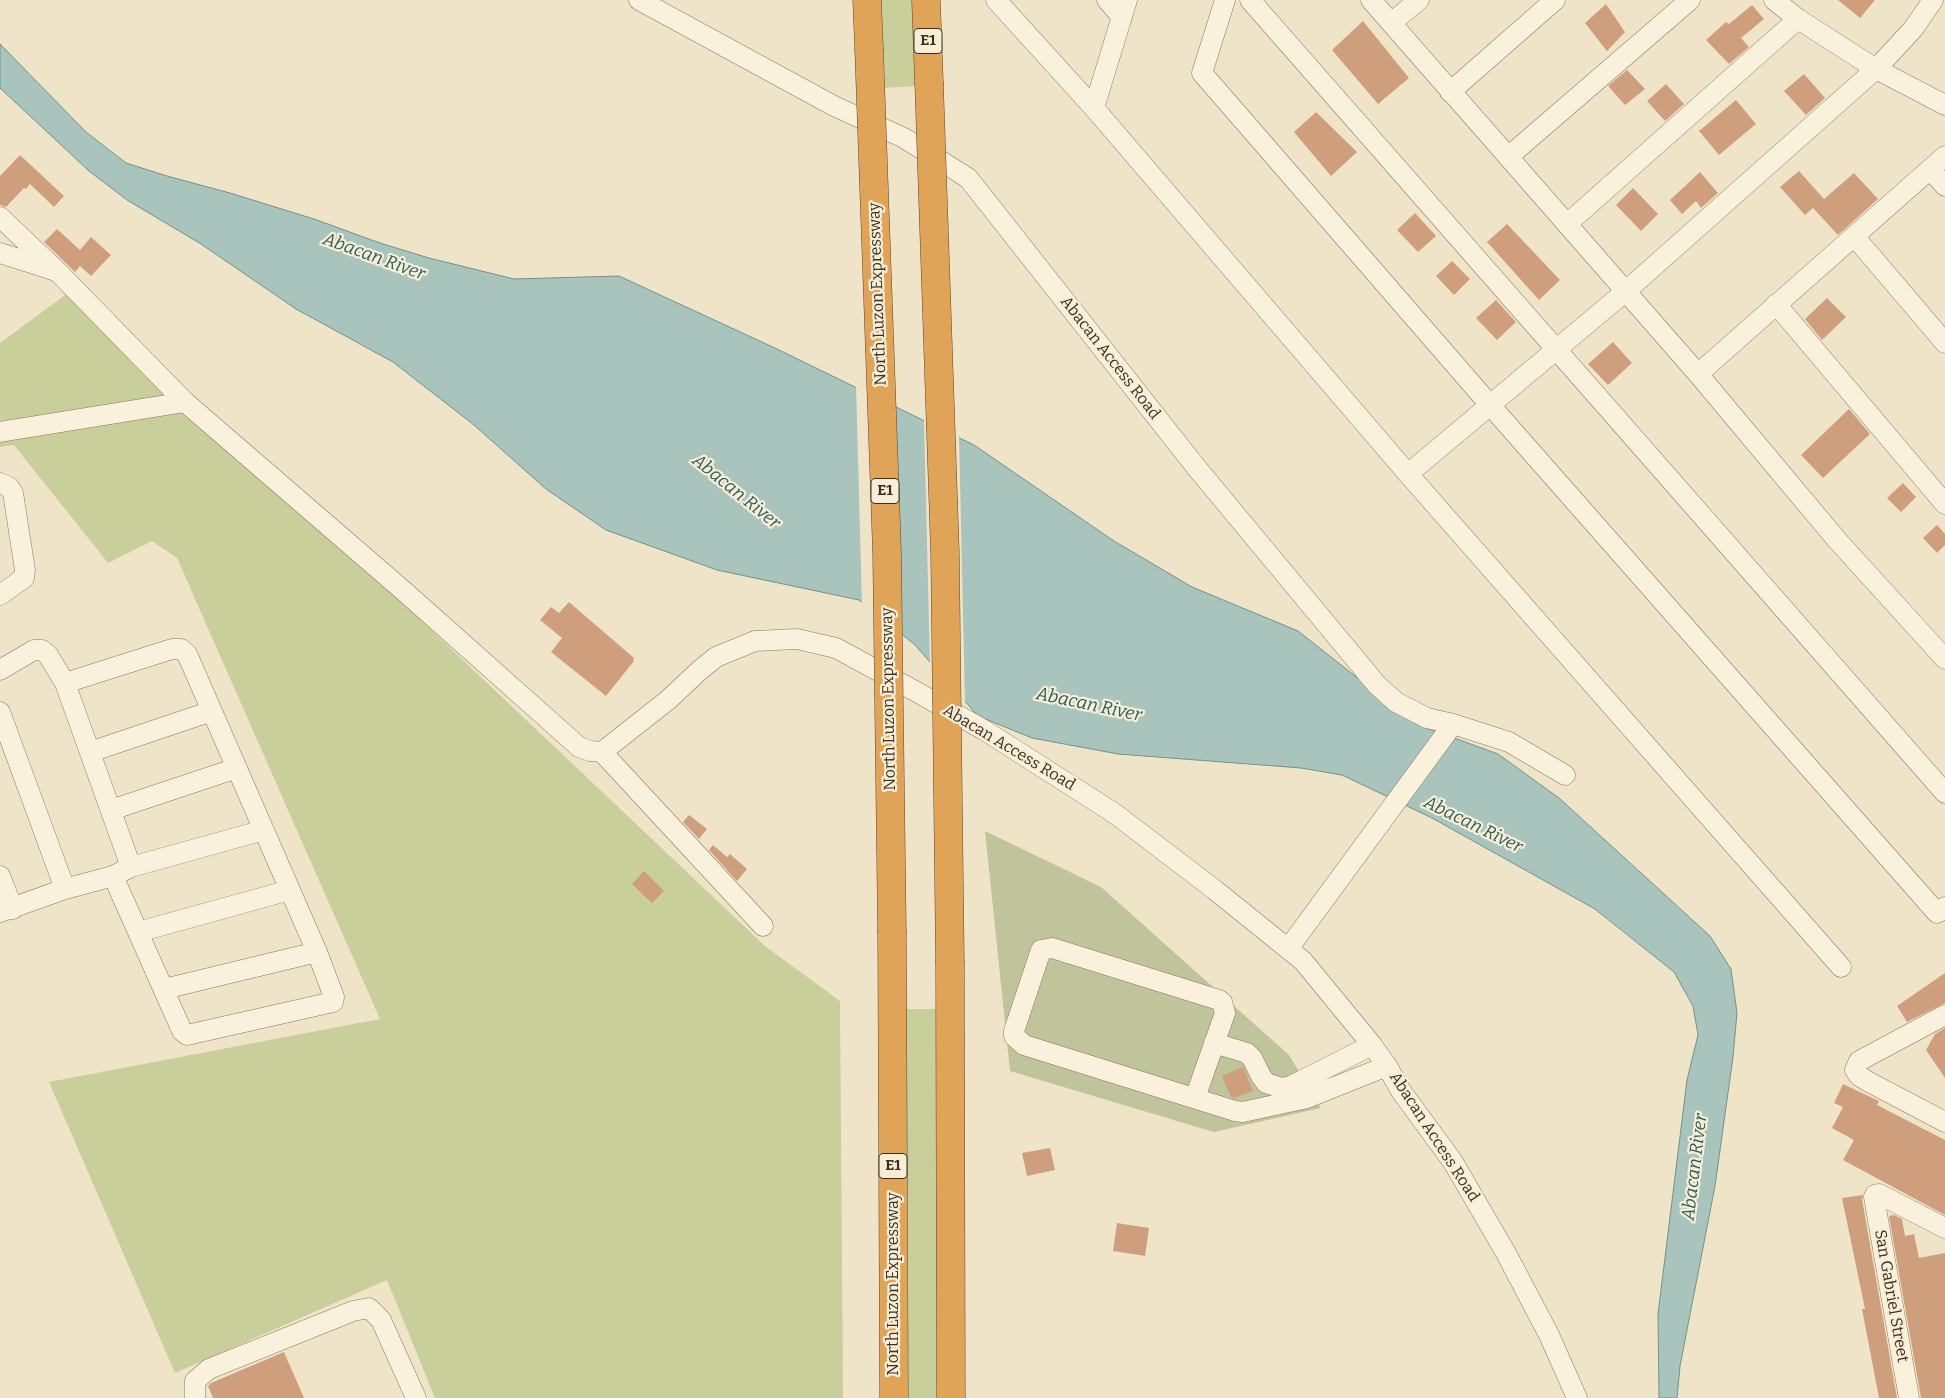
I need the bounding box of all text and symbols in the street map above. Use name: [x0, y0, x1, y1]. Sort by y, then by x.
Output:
road number: E1: [914, 28, 942, 54]
street label: North Luzon Expressway: [865, 202, 891, 386]
water label: Abacan River: [320, 229, 428, 285]
street label: Abacan Access Road: [1056, 293, 1164, 423]
water label: Abacan River: [688, 450, 784, 534]
road number: E1: [871, 478, 899, 504]
street label: North Luzon Expressway: [878, 607, 900, 791]
water label: Abacan River: [1034, 683, 1144, 727]
street label: Abacan Access Road: [939, 701, 1079, 795]
water label: Abacan River: [1420, 792, 1526, 858]
street label: Abacan Access Road: [1385, 1069, 1483, 1205]
water label: Abacan River: [1678, 1113, 1712, 1221]
road number: E1: [879, 1154, 907, 1178]
street label: North Luzon Expressway: [884, 1192, 904, 1376]
street label: San Gabriel Street: [1870, 1228, 1912, 1364]

